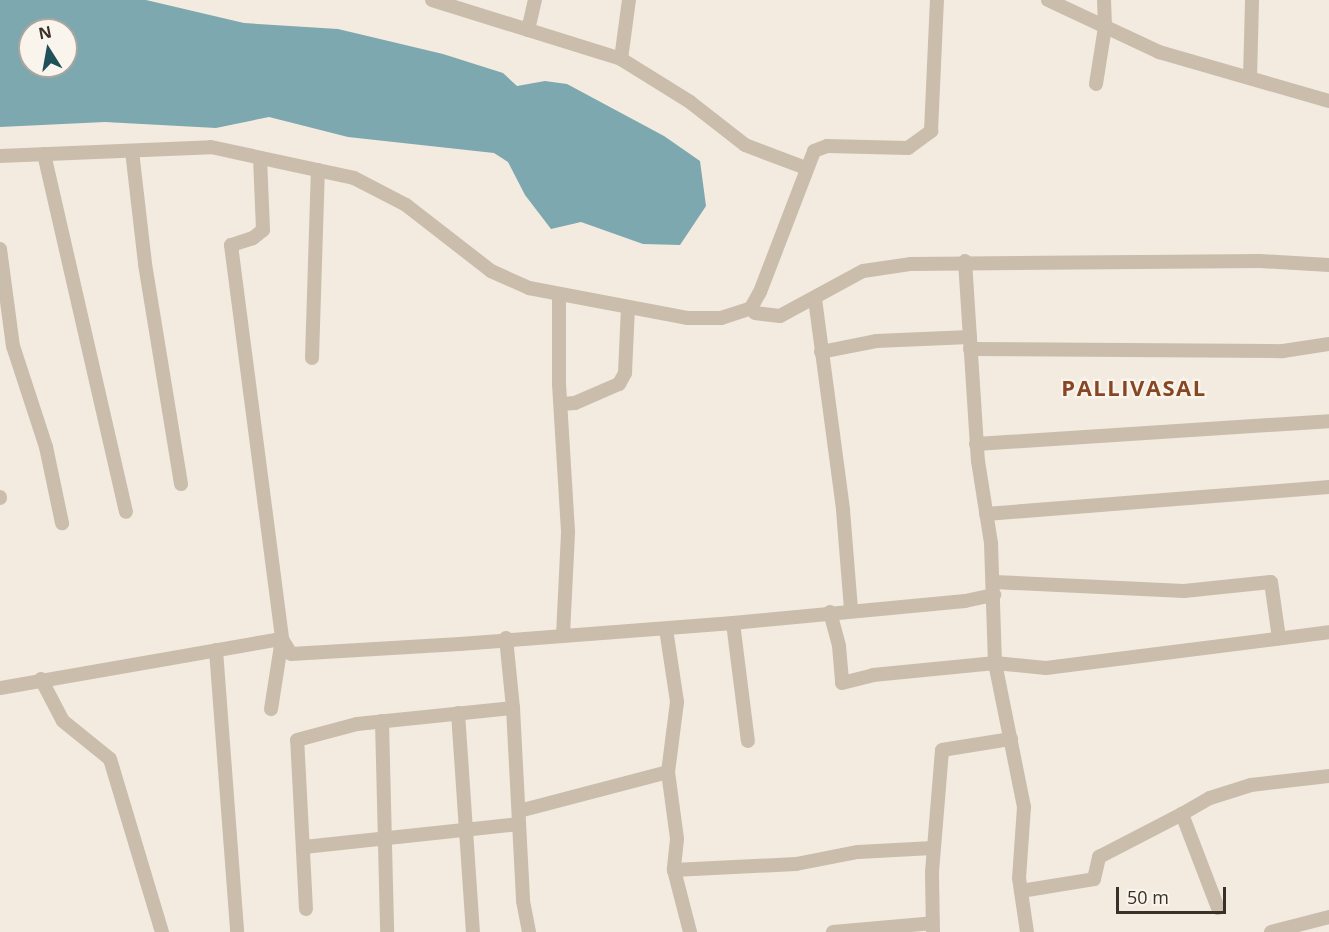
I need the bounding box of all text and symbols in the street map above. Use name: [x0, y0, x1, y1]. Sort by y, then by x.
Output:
north arrow: [18, 18, 78, 78]
text: N: [36, 20, 53, 44]
district label: PALLIVASAL: [1061, 375, 1207, 401]
scale bar: [1119, 875, 1228, 913]
text: 50 m: [1127, 885, 1169, 909]

